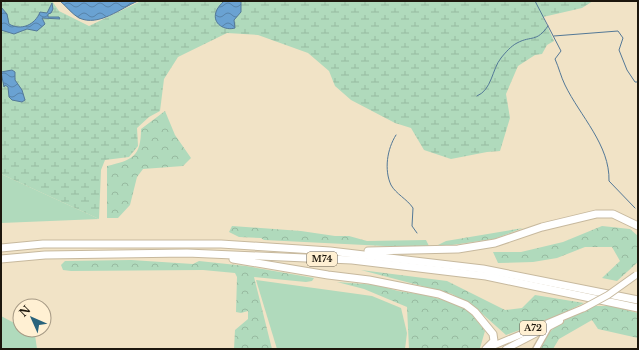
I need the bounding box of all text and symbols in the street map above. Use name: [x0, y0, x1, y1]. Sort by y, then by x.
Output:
road number: M74: [307, 252, 337, 266]
north arrow: [12, 298, 52, 338]
text: N: [16, 302, 34, 320]
road number: A72: [520, 321, 546, 335]

